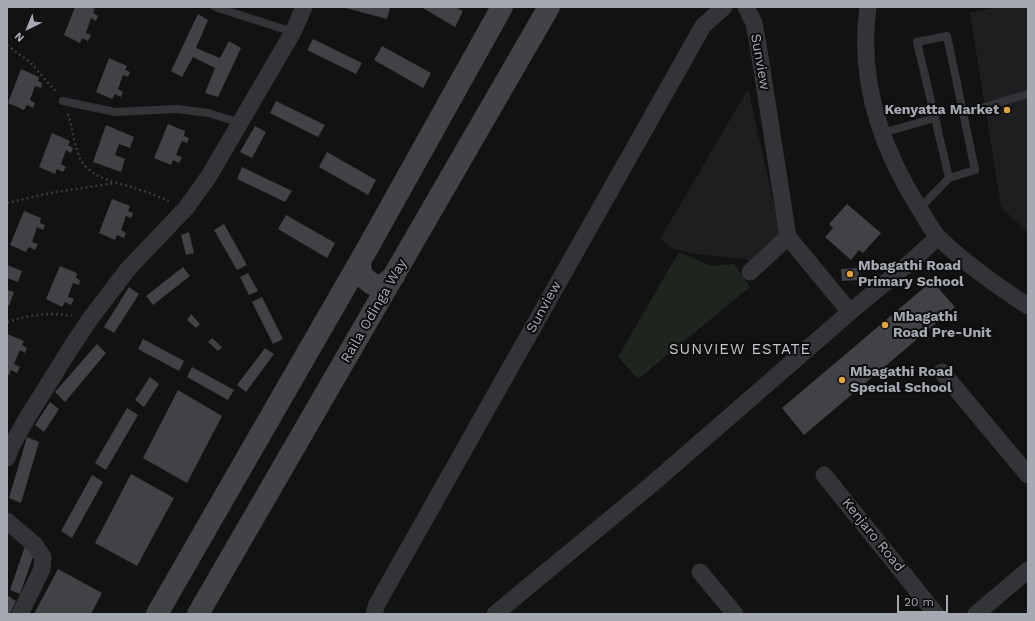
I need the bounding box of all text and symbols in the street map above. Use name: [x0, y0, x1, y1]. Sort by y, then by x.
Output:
north arrow: [8, 8, 48, 48]
text: N: [12, 30, 27, 45]
street label: Sunview: [747, 33, 773, 91]
place label: Kenyatta Market: [885, 102, 999, 118]
marker: Kenyatta Market: [1002, 105, 1012, 115]
street label: Raila Odinga Way: [337, 256, 411, 366]
place label: Mbagathi Road Primary School: [858, 258, 964, 290]
marker: Mbagathi Road Primary School: [845, 269, 855, 279]
street label: Sunview: [523, 278, 565, 336]
place label: Mbagathi Road Pre-Unit: [893, 309, 991, 342]
marker: Mbagathi Road Pre-Unit: [880, 320, 890, 330]
district label: SUNVIEW ESTATE: [669, 341, 811, 359]
place label: Mbagathi Road Special School: [850, 364, 953, 396]
marker: Mbagathi Road Special School: [837, 375, 847, 385]
street label: Kenjaro Road: [838, 495, 908, 575]
scale bar: [899, 587, 950, 613]
text: 20 m: [904, 595, 934, 609]

